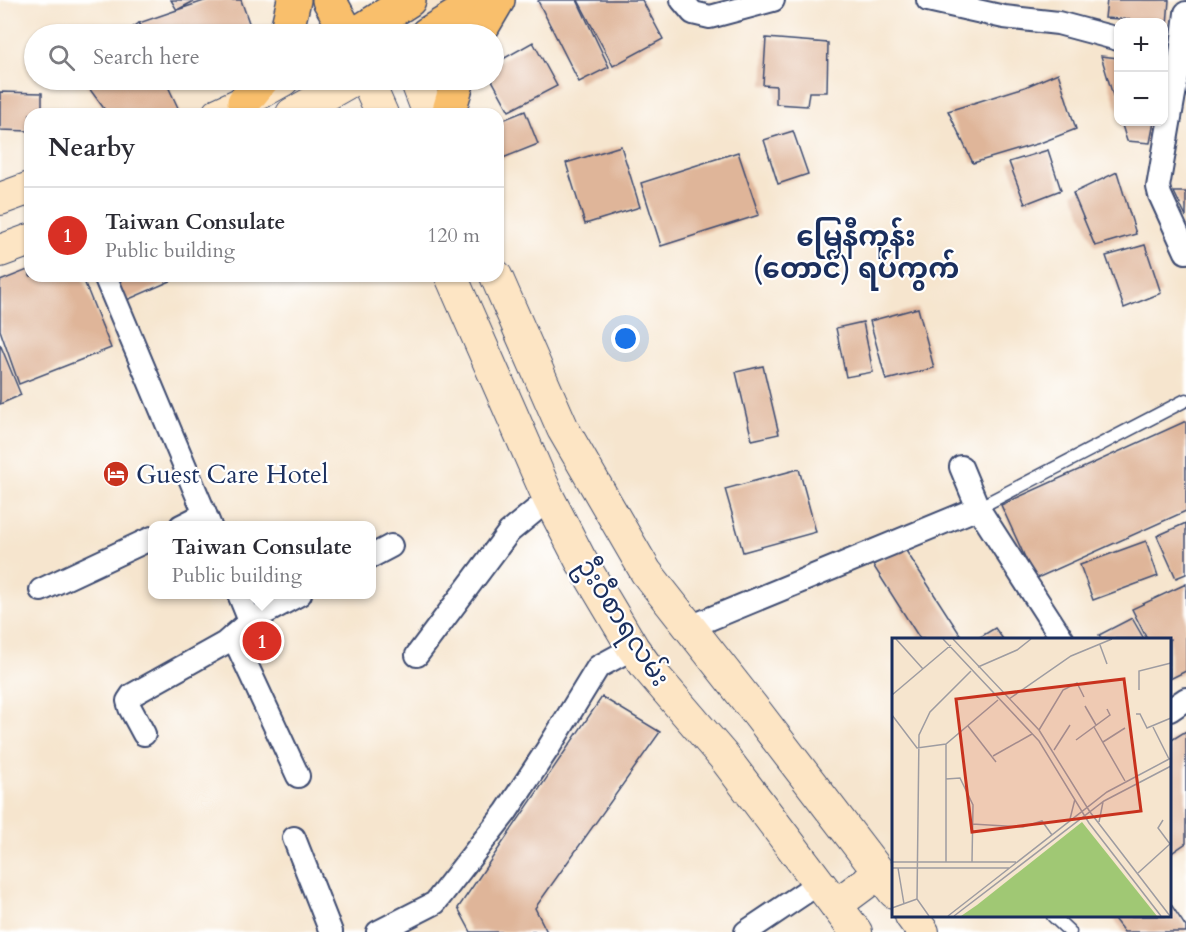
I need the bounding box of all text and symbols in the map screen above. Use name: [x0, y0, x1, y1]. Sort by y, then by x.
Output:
map controls: [1114, 18, 1168, 126]
button: +: [1114, 18, 1168, 72]
search box: [24, 24, 504, 90]
icon: search: [45, 41, 78, 74]
text: Search here: [93, 42, 200, 72]
button: −: [1114, 72, 1168, 126]
text: Nearby: [48, 130, 136, 165]
text: Taiwan Consulate: [105, 207, 285, 237]
district label: မြေနီကုန်း (တောင်) ရပ်ကွက်: [753, 217, 959, 291]
text: 1: [62, 222, 73, 249]
text: 120 m: [427, 222, 480, 249]
text: Public building: [105, 237, 235, 264]
your location: [611, 324, 640, 353]
place label: Guest Care Hotel: [136, 457, 329, 492]
hotel icon: Guest Care Hotel: [101, 459, 131, 489]
popup: [148, 521, 376, 599]
text: Taiwan Consulate: [172, 532, 352, 562]
street label: ဦးဝီစာရလမ်း: [566, 551, 678, 695]
text: Public building: [172, 562, 302, 589]
pin: 1: [242, 618, 282, 664]
inset map: [892, 638, 1171, 917]

